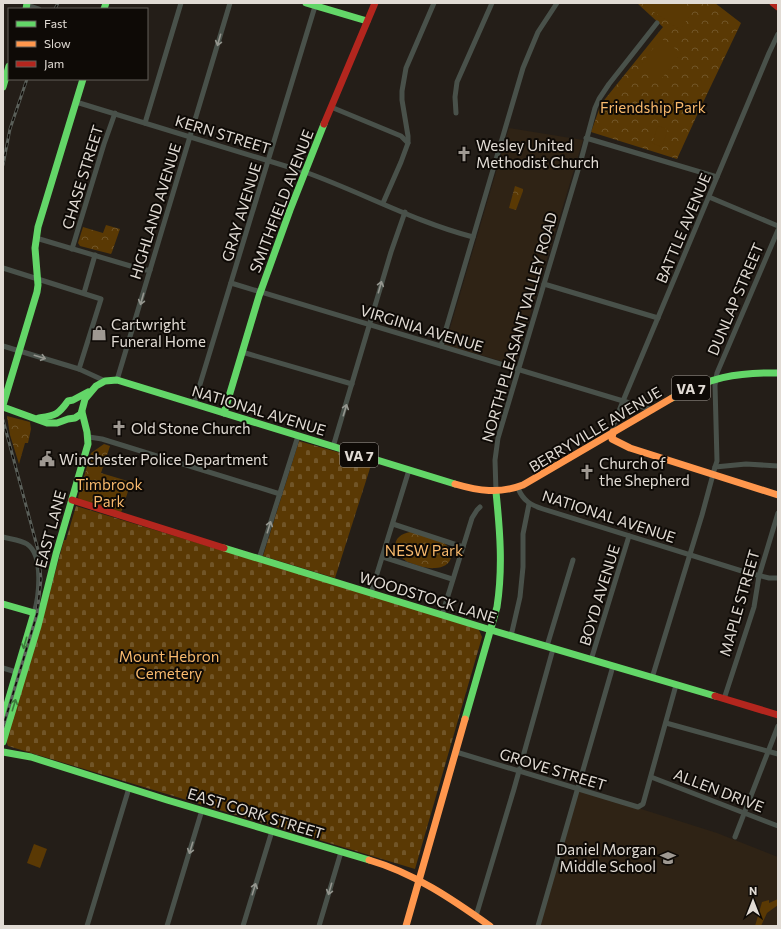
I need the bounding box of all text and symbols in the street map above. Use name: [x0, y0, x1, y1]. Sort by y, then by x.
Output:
legend: [8, 8, 148, 80]
text: Fast: [44, 16, 67, 30]
one-way arrow: [215, 34, 222, 47]
text: Slow: [44, 36, 71, 50]
text: Jam: [44, 56, 64, 71]
park label: Friendship Park: [600, 98, 706, 116]
street label: KERN STREET: [173, 111, 273, 157]
street label: CHASE STREET: [58, 122, 107, 231]
street label: SMITHFIELD AVENUE: [245, 127, 317, 275]
place label: Wesley United Methodist Church: [476, 136, 599, 171]
street label: HIGHLAND AVENUE: [126, 141, 184, 281]
church icon: Wesley United Methodist Church: [455, 145, 473, 163]
street label: GRAY AVENUE: [217, 160, 265, 264]
street label: BATTLE AVENUE: [652, 170, 714, 286]
street label: NORTH PLEASANT VALLEY ROAD: [477, 210, 561, 444]
street label: DUNLAP STREET: [703, 240, 767, 358]
one-way arrow: [377, 281, 385, 294]
one-way arrow: [138, 293, 145, 306]
street label: VIRGINIA AVENUE: [358, 301, 486, 355]
place label: Cartwright Funeral Home: [111, 315, 206, 350]
shop icon: Cartwright Funeral Home: [90, 324, 108, 342]
one-way arrow: [34, 354, 47, 361]
road number: VA 7: [672, 376, 710, 400]
street label: NATIONAL AVENUE: [190, 381, 328, 439]
street label: BERRYVILLE AVENUE: [526, 382, 664, 476]
one-way arrow: [341, 404, 349, 416]
church icon: Old Stone Church: [110, 419, 128, 437]
place label: Old Stone Church: [131, 419, 251, 437]
road number: VA 7: [340, 443, 378, 467]
public building icon: Winchester Police Department: [38, 450, 56, 468]
place label: Winchester Police Department: [59, 450, 268, 468]
place label: Church of the Shepherd: [599, 454, 690, 489]
church icon: Church of the Shepherd: [578, 463, 596, 481]
park label: Timbrook Park: [75, 475, 143, 510]
street label: NATIONAL AVENUE: [540, 486, 678, 546]
street label: EAST LANE: [31, 488, 69, 570]
one-way arrow: [266, 521, 274, 533]
park label: NESW Park: [385, 541, 463, 559]
street label: BOYD AVENUE: [575, 542, 623, 648]
street label: MAPLE STREET: [715, 547, 763, 658]
street label: WOODSTOCK LANE: [357, 568, 499, 627]
one-way arrow: [21, 636, 28, 649]
park label: Mount Hebron Cemetery: [119, 647, 219, 682]
one-way arrow: [11, 699, 18, 712]
street label: GROVE STREET: [498, 744, 609, 794]
street label: ALLEN DRIVE: [671, 765, 767, 815]
street label: EAST CORK STREET: [186, 784, 327, 842]
place label: Daniel Morgan Middle School: [556, 840, 656, 875]
one-way arrow: [187, 841, 194, 854]
school or university icon: Daniel Morgan Middle School: [659, 849, 677, 867]
north arrow: [733, 881, 773, 921]
one-way arrow: [251, 882, 258, 895]
one-way arrow: [326, 882, 333, 895]
text: N: [749, 884, 757, 897]

